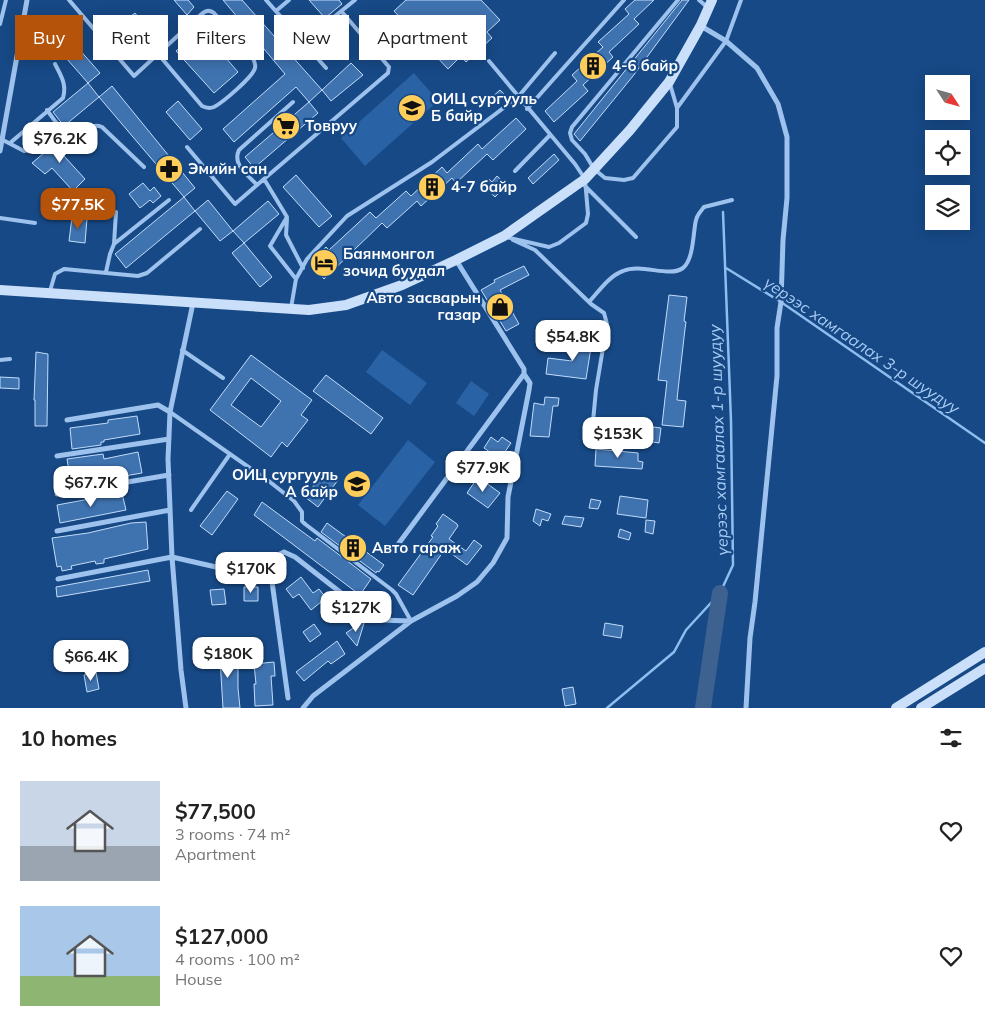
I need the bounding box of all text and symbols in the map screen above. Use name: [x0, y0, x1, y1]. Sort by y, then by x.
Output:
chip: Buy: [15, 15, 83, 60]
chip: Rent: [93, 15, 168, 60]
chip: Filters: [178, 15, 264, 60]
chip: New: [274, 15, 349, 60]
chip: Apartment: [359, 15, 486, 60]
building icon: 4-6 байр: [578, 51, 608, 81]
place label: 4-6 байр: [612, 56, 678, 75]
north arrow: [925, 75, 970, 120]
map controls: [925, 75, 970, 230]
place label: ОИЦ сургууль Б байр: [431, 89, 537, 125]
school or university icon: ОИЦ сургууль Б байр: [397, 93, 427, 123]
supermarket icon: Товруу: [271, 111, 301, 141]
place label: Товруу: [305, 116, 358, 135]
pin: $76.2K: [19, 121, 101, 164]
text: $76.2K: [33, 128, 87, 148]
button: locate: [925, 130, 970, 175]
pharmacy icon: Эмийн сан: [154, 154, 184, 184]
place label: Эмийн сан: [188, 159, 267, 178]
building icon: 4-7 байр: [417, 172, 447, 202]
place label: 4-7 байр: [451, 177, 517, 196]
button: layers: [925, 185, 970, 230]
pin: $77.5K: [37, 188, 119, 230]
text: $77.5K: [51, 194, 105, 214]
place label: Баянмонгол зочид буудал: [343, 244, 445, 280]
hotel icon: Баянмонгол зочид буудал: [309, 248, 339, 278]
water label: үерээс хамгаалах 3-р шуудуу: [760, 272, 965, 419]
place label: Авто засварын газар: [366, 288, 481, 324]
shop icon: Авто засварын газар: [485, 292, 515, 322]
pin: $54.8K: [532, 320, 614, 362]
water label: үерээс хамгаалах 1-р шуудуу: [704, 323, 732, 556]
text: $54.8K: [546, 326, 600, 346]
pin: $153K: [583, 416, 653, 459]
text: $153K: [593, 423, 643, 443]
pin: $77.9K: [442, 450, 524, 493]
text: $77.9K: [456, 457, 510, 477]
place label: ОИЦ сургууль А байр: [232, 465, 338, 501]
pin: $67.7K: [50, 466, 132, 508]
school or university icon: ОИЦ сургууль А байр: [342, 469, 372, 499]
text: $67.7K: [64, 472, 118, 492]
building icon: Авто гараж: [338, 533, 368, 563]
place label: Авто гараж: [372, 538, 461, 557]
pin: $170K: [216, 552, 286, 594]
text: $170K: [226, 558, 276, 578]
pin: $127K: [321, 590, 391, 633]
text: $127K: [331, 597, 381, 617]
pin: $180K: [193, 636, 263, 679]
pin: $66.4K: [50, 640, 132, 682]
text: $180K: [203, 643, 253, 663]
text: $66.4K: [64, 646, 118, 666]
icon: filters: [937, 724, 965, 752]
text: 10 homes: [20, 725, 117, 751]
text: $77,500: [175, 798, 256, 824]
icon: home: [60, 801, 120, 861]
icon: heart: [937, 817, 965, 845]
text: 3 rooms · 74 m²: [175, 824, 290, 844]
text: Apartment: [175, 844, 256, 864]
text: $127,000: [175, 923, 268, 949]
icon: home: [60, 926, 120, 986]
icon: heart: [937, 942, 965, 970]
text: 4 rooms · 100 m²: [175, 949, 300, 969]
text: House: [175, 969, 222, 989]

